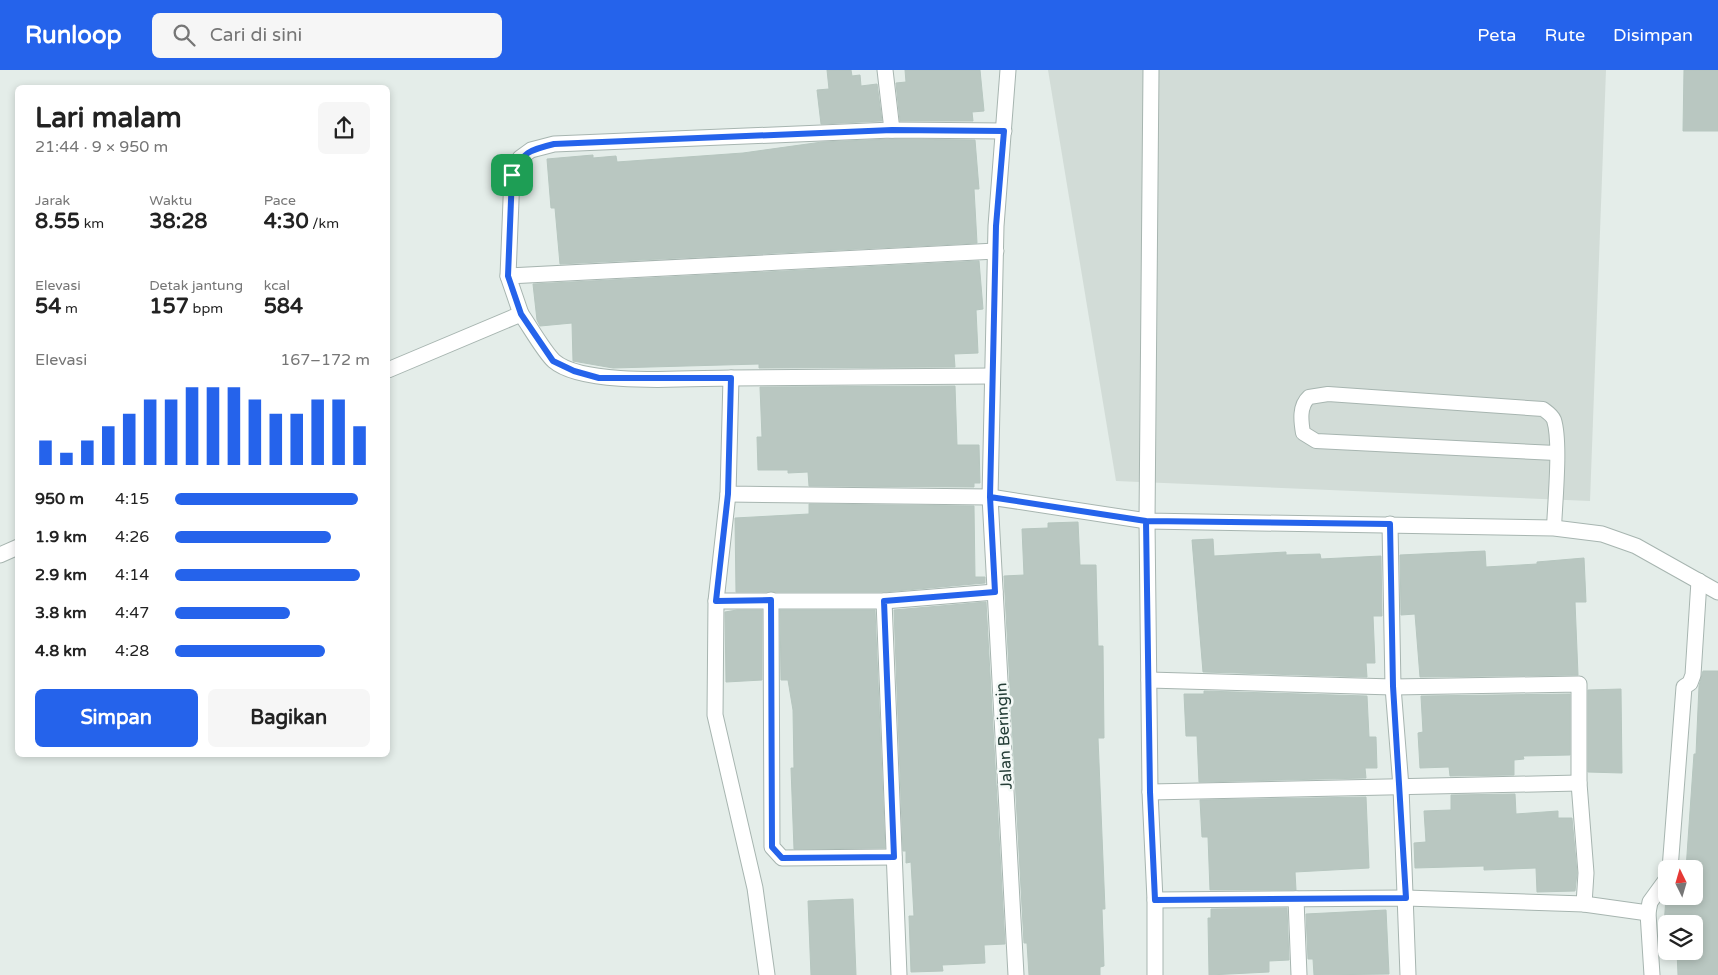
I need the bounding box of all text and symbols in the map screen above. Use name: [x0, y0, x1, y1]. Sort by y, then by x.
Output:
search box: [152, 13, 502, 58]
text: Runloop: [25, 21, 122, 50]
icon: search: [170, 21, 198, 49]
text: Cari di sini: [210, 24, 302, 46]
text: Peta: [1477, 24, 1516, 46]
text: Rute: [1544, 24, 1585, 46]
text: Disimpan: [1613, 24, 1693, 46]
text: Lari malam: [35, 101, 182, 135]
button: share: [318, 102, 370, 154]
text: 21:44 · 9 × 950 m: [35, 137, 168, 157]
pin: [491, 154, 533, 196]
icon: arrive: [498, 161, 526, 189]
text: Jarak: [35, 192, 70, 209]
text: Waktu: [149, 192, 192, 209]
text: Pace: [264, 192, 296, 209]
text: 8.55: [35, 209, 80, 234]
text: 38:28: [149, 209, 208, 234]
text: 4:30: [264, 209, 309, 234]
text: km: [80, 215, 104, 232]
text: /km: [309, 215, 339, 232]
text: Elevasi: [35, 277, 81, 294]
text: Detak jantung: [149, 277, 243, 294]
text: kcal: [264, 277, 290, 294]
text: 54: [35, 294, 61, 319]
text: 157: [149, 294, 189, 319]
text: 584: [264, 294, 303, 319]
text: m: [61, 300, 78, 317]
text: bpm: [189, 300, 223, 317]
text: Elevasi: [35, 350, 87, 370]
text: 167–172 m: [280, 350, 370, 370]
text: 950 m: [35, 489, 84, 509]
text: 4:15: [115, 489, 149, 509]
text: 1.9 km: [35, 527, 87, 547]
text: 4:26: [115, 527, 149, 547]
text: 2.9 km: [35, 565, 87, 585]
text: 4:14: [115, 565, 149, 585]
text: 3.8 km: [35, 603, 87, 623]
text: 4:47: [115, 603, 149, 623]
text: 4.8 km: [35, 641, 87, 661]
text: 4:28: [115, 641, 149, 661]
street label: Jalan Beringin: [991, 682, 1017, 790]
button: Simpan: [35, 689, 198, 747]
button: Bagikan: [208, 689, 370, 747]
north arrow: [1658, 860, 1702, 905]
map controls: [1658, 860, 1703, 960]
button: layers: [1658, 915, 1703, 960]

